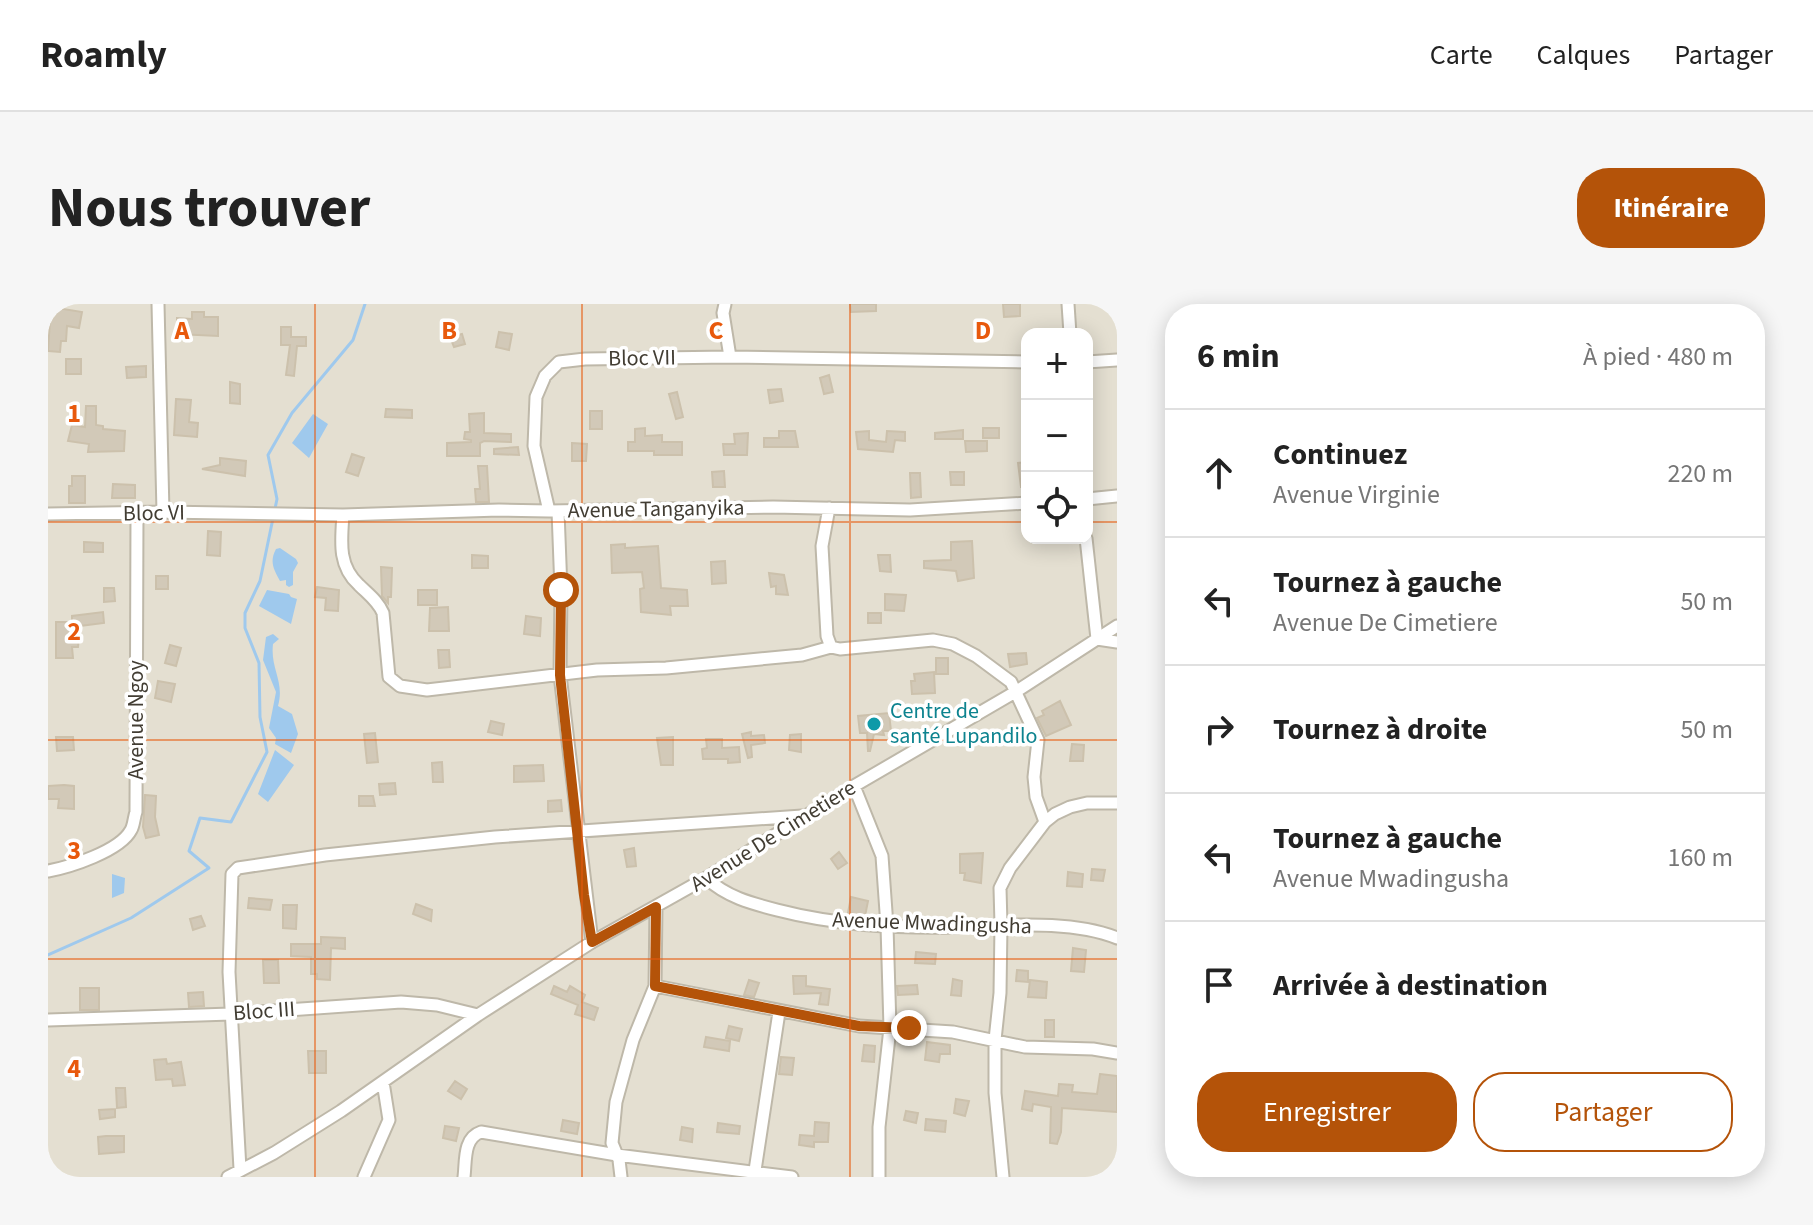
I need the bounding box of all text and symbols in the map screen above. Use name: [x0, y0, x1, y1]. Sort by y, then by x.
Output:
text: Roamly: [40, 28, 167, 82]
text: Carte: [1430, 35, 1493, 75]
text: Calques: [1537, 35, 1630, 75]
text: Partager: [1674, 35, 1773, 75]
button: Itinéraire: [1577, 168, 1765, 248]
text: Nous trouver: [48, 169, 370, 248]
text: A: [174, 312, 191, 349]
text: B: [441, 312, 457, 349]
text: C: [708, 312, 724, 349]
text: D: [975, 312, 991, 349]
map controls: [1021, 328, 1093, 544]
button: +: [1021, 328, 1093, 400]
text: 6 min: [1197, 332, 1280, 381]
text: À pied · 480 m: [1583, 338, 1733, 375]
street label: Bloc VII: [608, 341, 676, 375]
text: 1: [67, 395, 81, 432]
button: −: [1021, 400, 1093, 472]
text: Continuez: [1273, 433, 1407, 476]
icon: ahead: [1197, 451, 1241, 495]
text: 220 m: [1667, 455, 1733, 492]
button: locate: [1021, 472, 1093, 544]
text: Avenue Virginie: [1273, 476, 1440, 513]
street label: Avenue Tanganyika: [567, 491, 745, 527]
street label: Bloc VI: [123, 496, 185, 530]
text: Tournez à gauche: [1273, 561, 1502, 604]
route start: [543, 572, 579, 608]
icon: left: [1197, 579, 1241, 623]
text: 50 m: [1680, 583, 1733, 620]
text: Avenue De Cimetiere: [1273, 604, 1498, 641]
text: 2: [67, 613, 81, 650]
street label: Avenue Ngoy: [120, 660, 152, 780]
place label: Centre de santé Lupandilo: [890, 695, 1037, 752]
icon: right: [1197, 707, 1241, 751]
text: Tournez à droite: [1273, 708, 1487, 751]
text: 50 m: [1680, 711, 1733, 748]
marker: Centre de santé Lupandilo: [865, 715, 883, 733]
street label: Avenue De Cimetiere: [684, 772, 862, 900]
text: Tournez à gauche: [1273, 817, 1502, 860]
text: 3: [67, 832, 81, 869]
icon: left: [1197, 835, 1241, 879]
text: 160 m: [1667, 839, 1733, 876]
text: Avenue Mwadingusha: [1273, 860, 1509, 897]
street label: Avenue Mwadingusha: [832, 904, 1032, 942]
icon: arrive: [1197, 963, 1241, 1007]
text: Arrivée à destination: [1273, 964, 1548, 1007]
street label: Bloc III: [232, 993, 296, 1029]
route end: [891, 1010, 927, 1046]
text: 4: [67, 1050, 81, 1087]
button: Enregistrer: [1197, 1072, 1457, 1152]
button: Partager: [1473, 1072, 1733, 1152]

